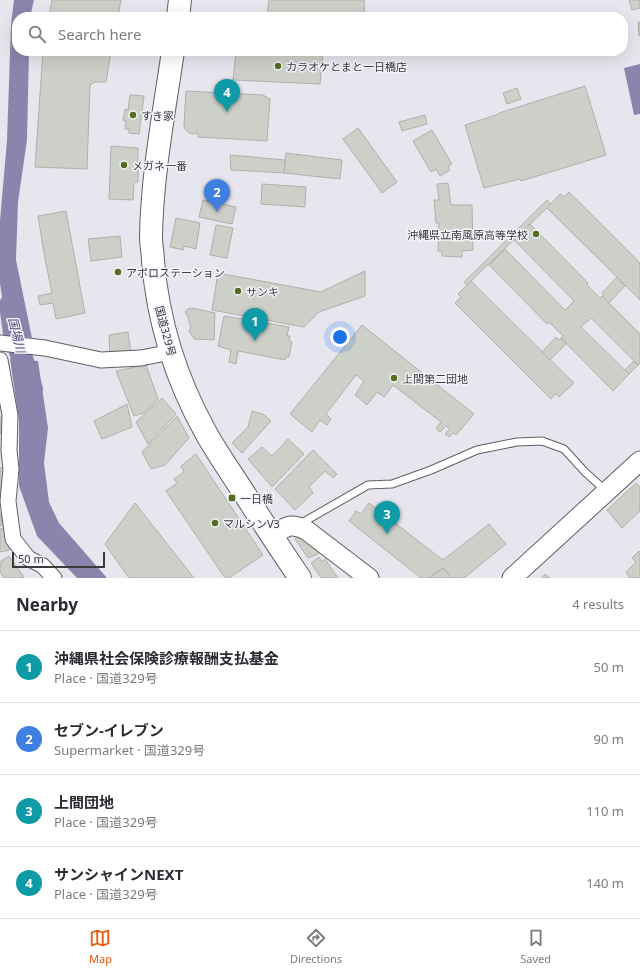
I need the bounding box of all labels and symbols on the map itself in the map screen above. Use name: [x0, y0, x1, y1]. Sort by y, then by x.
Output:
place label: カラオケとまと一日橋店: [286, 59, 407, 74]
marker: カラオケとまと一日橋店: [273, 61, 283, 71]
pin: 4: [214, 79, 240, 112]
place label: すき家: [141, 108, 174, 123]
marker: すき家: [128, 110, 138, 120]
place label: メガネ一番: [132, 158, 187, 173]
marker: メガネ一番: [119, 160, 129, 170]
pin: 2: [204, 179, 230, 212]
place label: 沖縄県立南風原高等学校: [407, 227, 528, 242]
marker: 沖縄県立南風原高等学校: [531, 229, 541, 239]
place label: アポロステーション: [126, 265, 225, 280]
marker: アポロステーション: [113, 267, 123, 277]
place label: サンキ: [246, 284, 279, 299]
marker: サンキ: [233, 286, 243, 296]
street label: 国道329号: [152, 304, 180, 358]
pin: 1: [242, 308, 268, 341]
water label: 国場川: [4, 315, 30, 356]
your location: [330, 327, 350, 347]
place label: 上間第二団地: [402, 371, 468, 386]
marker: 上間第二団地: [389, 373, 399, 383]
place label: 一日橋: [240, 491, 273, 506]
marker: 一日橋: [227, 493, 237, 503]
pin: 3: [374, 501, 400, 534]
place label: マルシンV3: [223, 516, 280, 531]
marker: マルシンV3: [210, 518, 220, 528]
scale bar: [12, 550, 105, 569]

